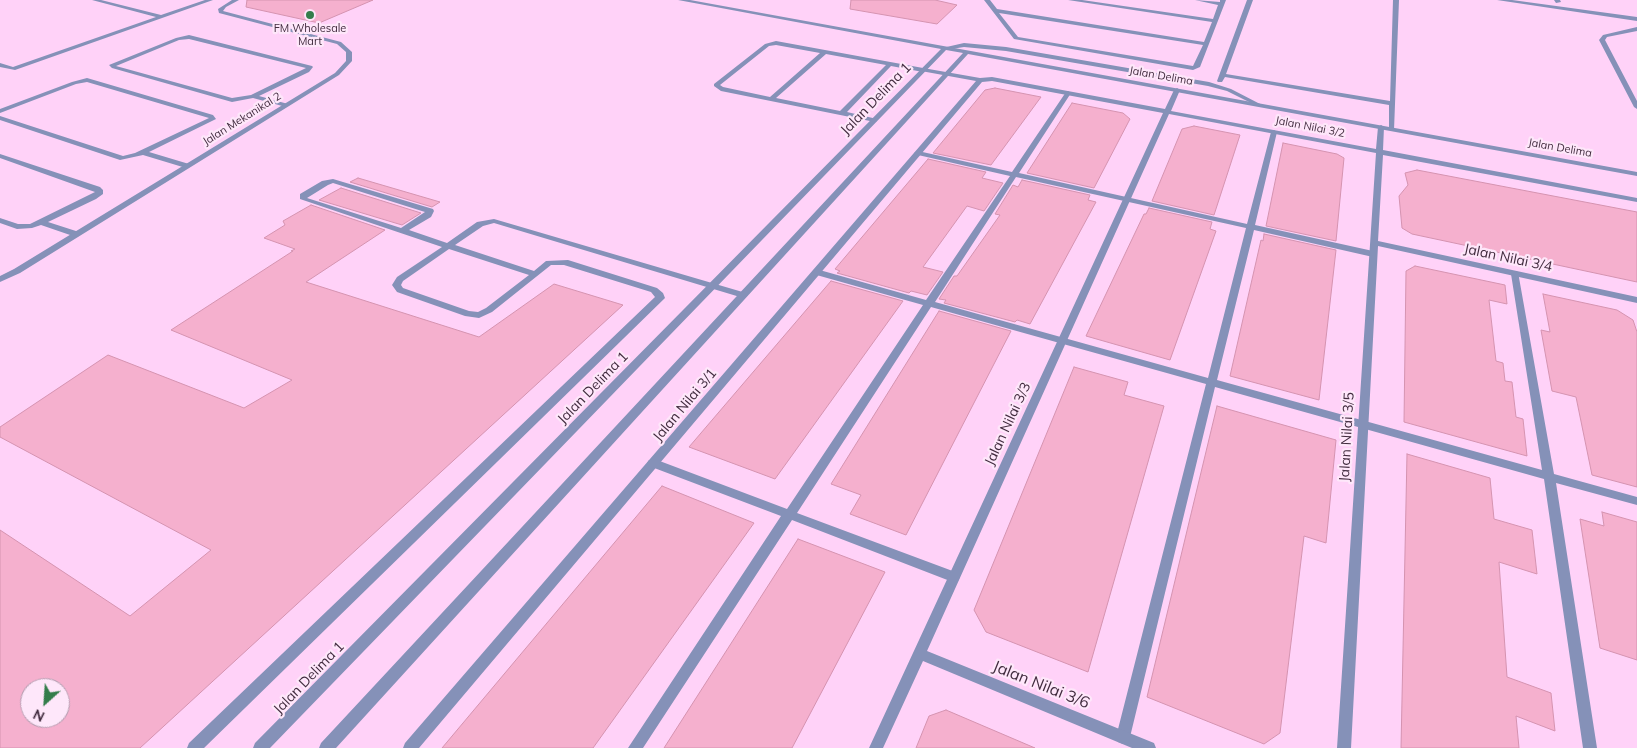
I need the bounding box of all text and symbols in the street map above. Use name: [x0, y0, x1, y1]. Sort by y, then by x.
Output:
marker: FM Wholesale Mart: [304, 9, 316, 21]
place label: FM Wholesale Mart: [274, 22, 346, 48]
street label: Jalan Delima 1: [837, 59, 915, 139]
street label: Jalan Delima: [1128, 64, 1194, 88]
street label: Jalan Mekanikal 2: [200, 90, 284, 148]
street label: Jalan Nilai 3/2: [1274, 114, 1346, 140]
street label: Jalan Delima: [1527, 136, 1593, 160]
street label: Jalan Nilai 3/4: [1462, 240, 1554, 276]
street label: Jalan Delima 1: [554, 348, 632, 428]
street label: Jalan Nilai 3/1: [650, 365, 720, 445]
street label: Jalan Nilai 3/3: [981, 380, 1035, 468]
street label: Jalan Nilai 3/5: [1336, 392, 1358, 482]
street label: Jalan Delima 1: [270, 638, 348, 718]
street label: Jalan Nilai 3/6: [990, 657, 1092, 713]
north arrow: [20, 678, 70, 728]
text: N: [30, 705, 48, 726]

